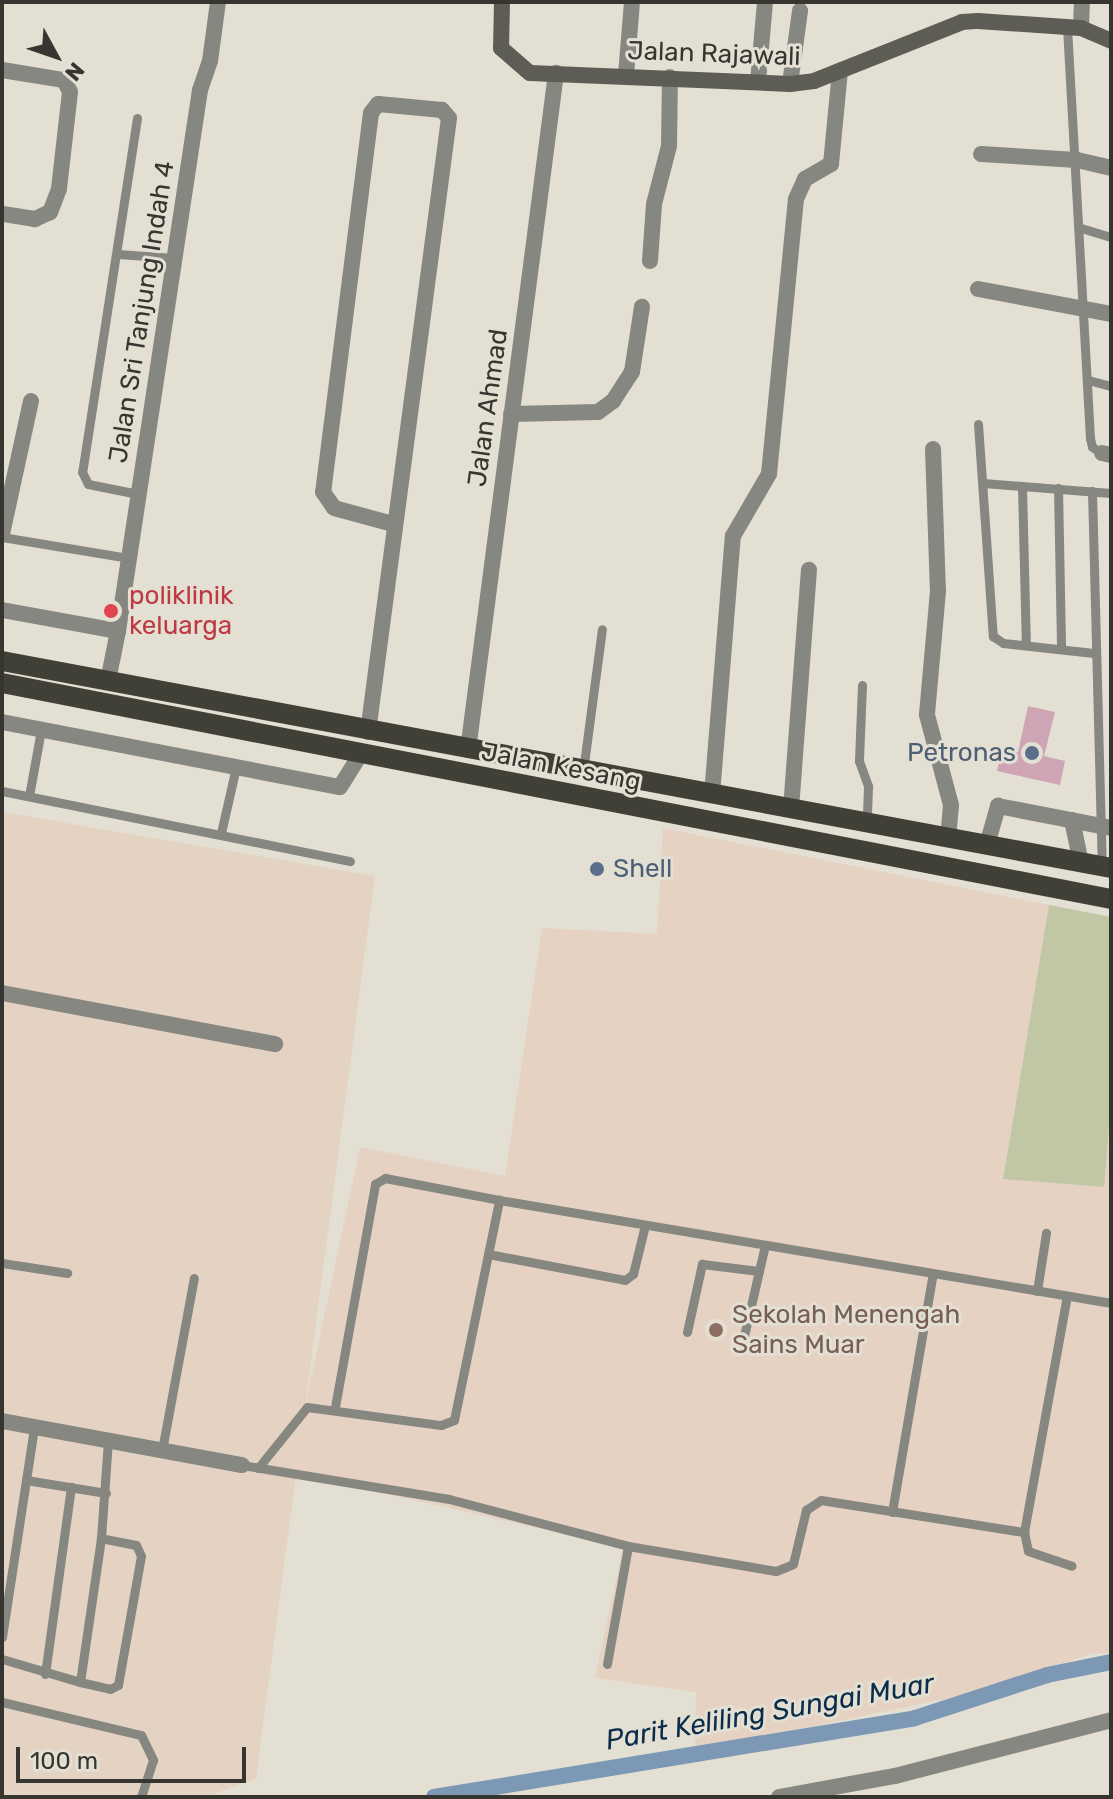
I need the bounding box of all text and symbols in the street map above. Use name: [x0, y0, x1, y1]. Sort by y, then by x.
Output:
north arrow: [16, 16, 96, 96]
street label: Jalan Rajawali: [627, 35, 801, 73]
text: N: [59, 57, 90, 86]
street label: Jalan Sri Tanjung Indah 4: [103, 158, 181, 466]
street label: Jalan Ahmad: [461, 327, 515, 489]
place label: poliklinik keluarga: [129, 580, 234, 642]
marker: poliklinik keluarga: [100, 600, 122, 622]
street label: Jalan Kesang: [479, 736, 643, 798]
place label: Petronas: [907, 737, 1016, 769]
marker: Petronas: [1023, 744, 1041, 762]
place label: Shell: [613, 853, 672, 885]
marker: Shell: [588, 860, 606, 878]
place label: Sekolah Menengah Sains Muar: [732, 1299, 960, 1360]
marker: Sekolah Menengah Sains Muar: [707, 1321, 725, 1339]
water label: Parit Keliling Sungai Muar: [603, 1667, 937, 1757]
scale bar: [20, 1731, 250, 1781]
text: 100 m: [30, 1747, 98, 1775]

